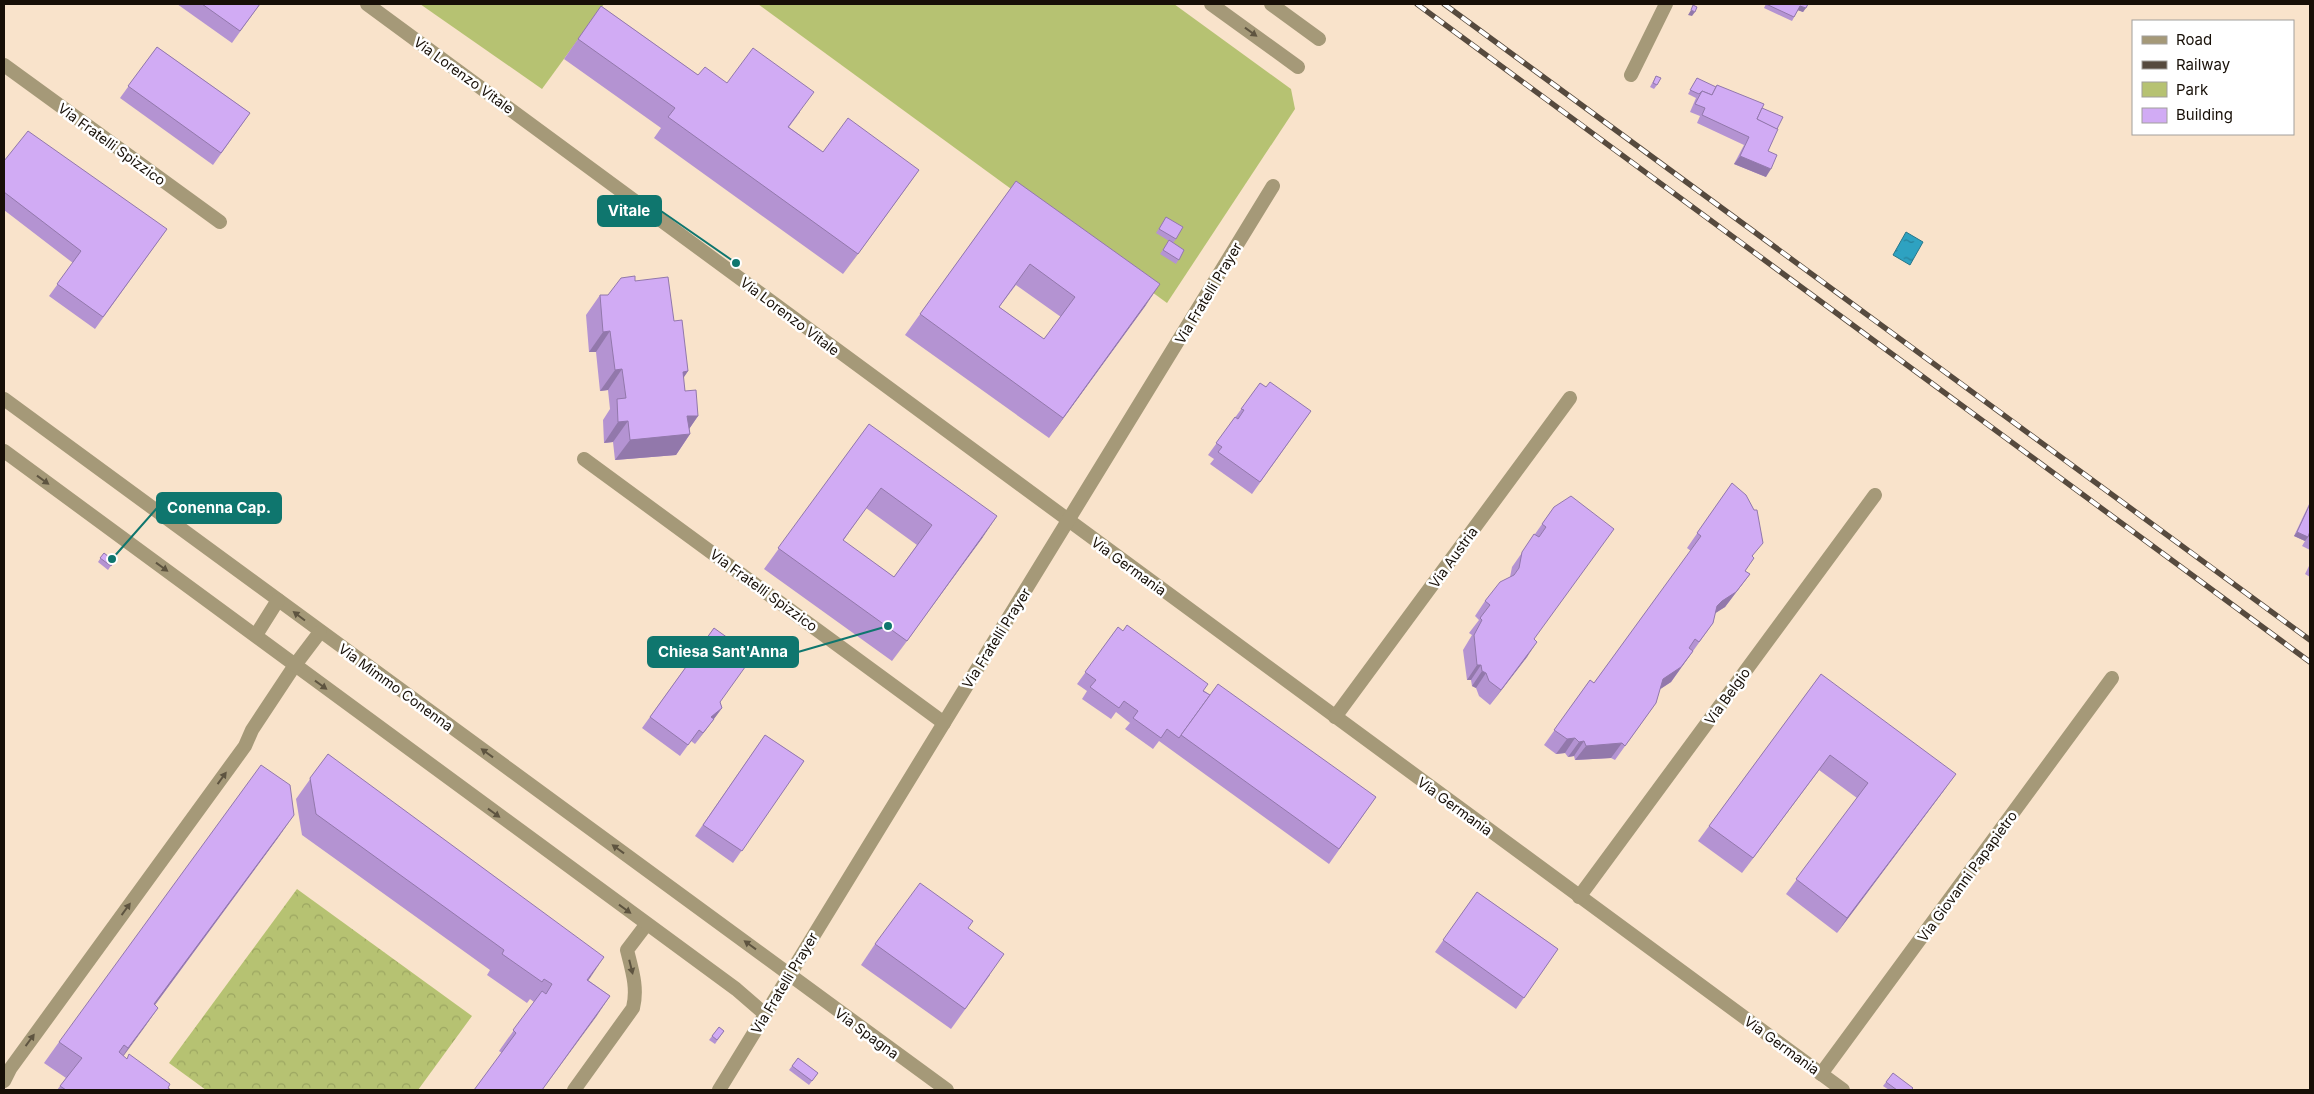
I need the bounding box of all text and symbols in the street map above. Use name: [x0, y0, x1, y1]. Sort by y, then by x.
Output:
legend: [2132, 20, 2294, 135]
one-way arrow: [1244, 27, 1257, 37]
text: Road: [2176, 30, 2212, 49]
street label: Via Lorenzo Vitale: [411, 33, 517, 117]
text: Railway: [2176, 55, 2231, 74]
text: Park: [2176, 80, 2209, 99]
street label: Via Fratelli Spizzico: [55, 99, 169, 189]
text: Building: [2176, 105, 2233, 124]
callout: Vitale: [598, 196, 661, 226]
text: Vitale: [608, 201, 650, 220]
street label: Via Fratelli Prayer: [1171, 239, 1245, 347]
street label: Via Lorenzo Vitale: [737, 273, 843, 359]
one-way arrow: [36, 474, 49, 485]
callout: Conenna Cap.: [157, 493, 281, 523]
text: Conenna Cap.: [167, 498, 271, 517]
street label: Via Austria: [1425, 523, 1481, 591]
street label: Via Germania: [1088, 533, 1170, 599]
street label: Via Fratelli Spizzico: [707, 545, 821, 635]
one-way arrow: [155, 562, 169, 572]
street label: Via Fratelli Prayer: [958, 585, 1034, 691]
one-way arrow: [292, 611, 306, 621]
callout: Chiesa Sant'Anna: [648, 637, 798, 667]
street label: Via Mimmo Conenna: [335, 640, 457, 734]
text: Chiesa Sant'Anna: [658, 642, 788, 661]
street label: Via Belgio: [1701, 664, 1753, 728]
one-way arrow: [314, 680, 328, 690]
one-way arrow: [481, 748, 494, 759]
one-way arrow: [216, 772, 227, 785]
street label: Via Germania: [1414, 773, 1496, 839]
one-way arrow: [487, 807, 500, 818]
street label: Via Giovanni Papapietro: [1914, 807, 2020, 945]
one-way arrow: [611, 844, 625, 854]
one-way arrow: [121, 902, 131, 916]
one-way arrow: [618, 904, 632, 914]
street label: Via Fratelli Prayer: [747, 929, 821, 1037]
one-way arrow: [743, 940, 757, 950]
one-way arrow: [627, 959, 635, 974]
street label: Via Spagna: [832, 1004, 902, 1062]
street label: Via Germania: [1741, 1012, 1823, 1078]
one-way arrow: [25, 1034, 35, 1047]

